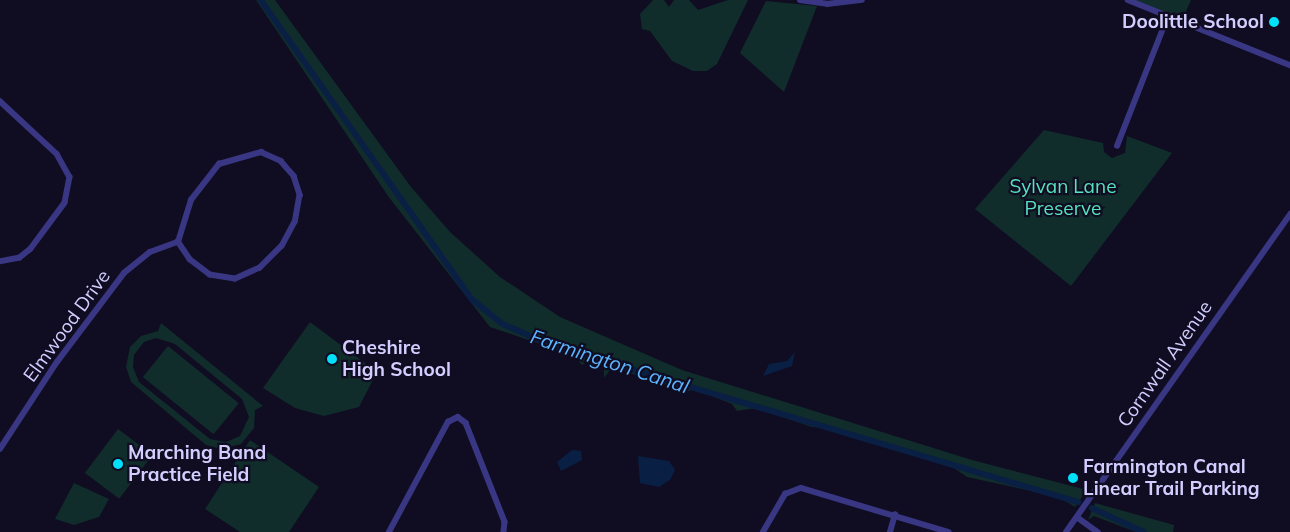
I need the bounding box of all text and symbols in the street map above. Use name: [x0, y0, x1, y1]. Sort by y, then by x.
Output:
place label: Doolittle School: [1122, 11, 1264, 33]
marker: Doolittle School: [1268, 16, 1280, 28]
park label: Sylvan Lane Preserve: [1010, 176, 1116, 220]
street label: Elmwood Drive: [19, 266, 115, 386]
street label: Cornwall Avenue: [1113, 296, 1217, 432]
water label: Farmington Canal: [528, 324, 692, 398]
place label: Cheshire High School: [342, 337, 451, 381]
marker: Cheshire High School: [326, 353, 338, 365]
place label: Marching Band Practice Field: [128, 442, 266, 486]
place label: Farmington Canal Linear Trail Parking: [1083, 456, 1260, 500]
marker: Marching Band Practice Field: [112, 458, 124, 470]
marker: Farmington Canal Linear Trail Parking: [1067, 472, 1079, 484]

